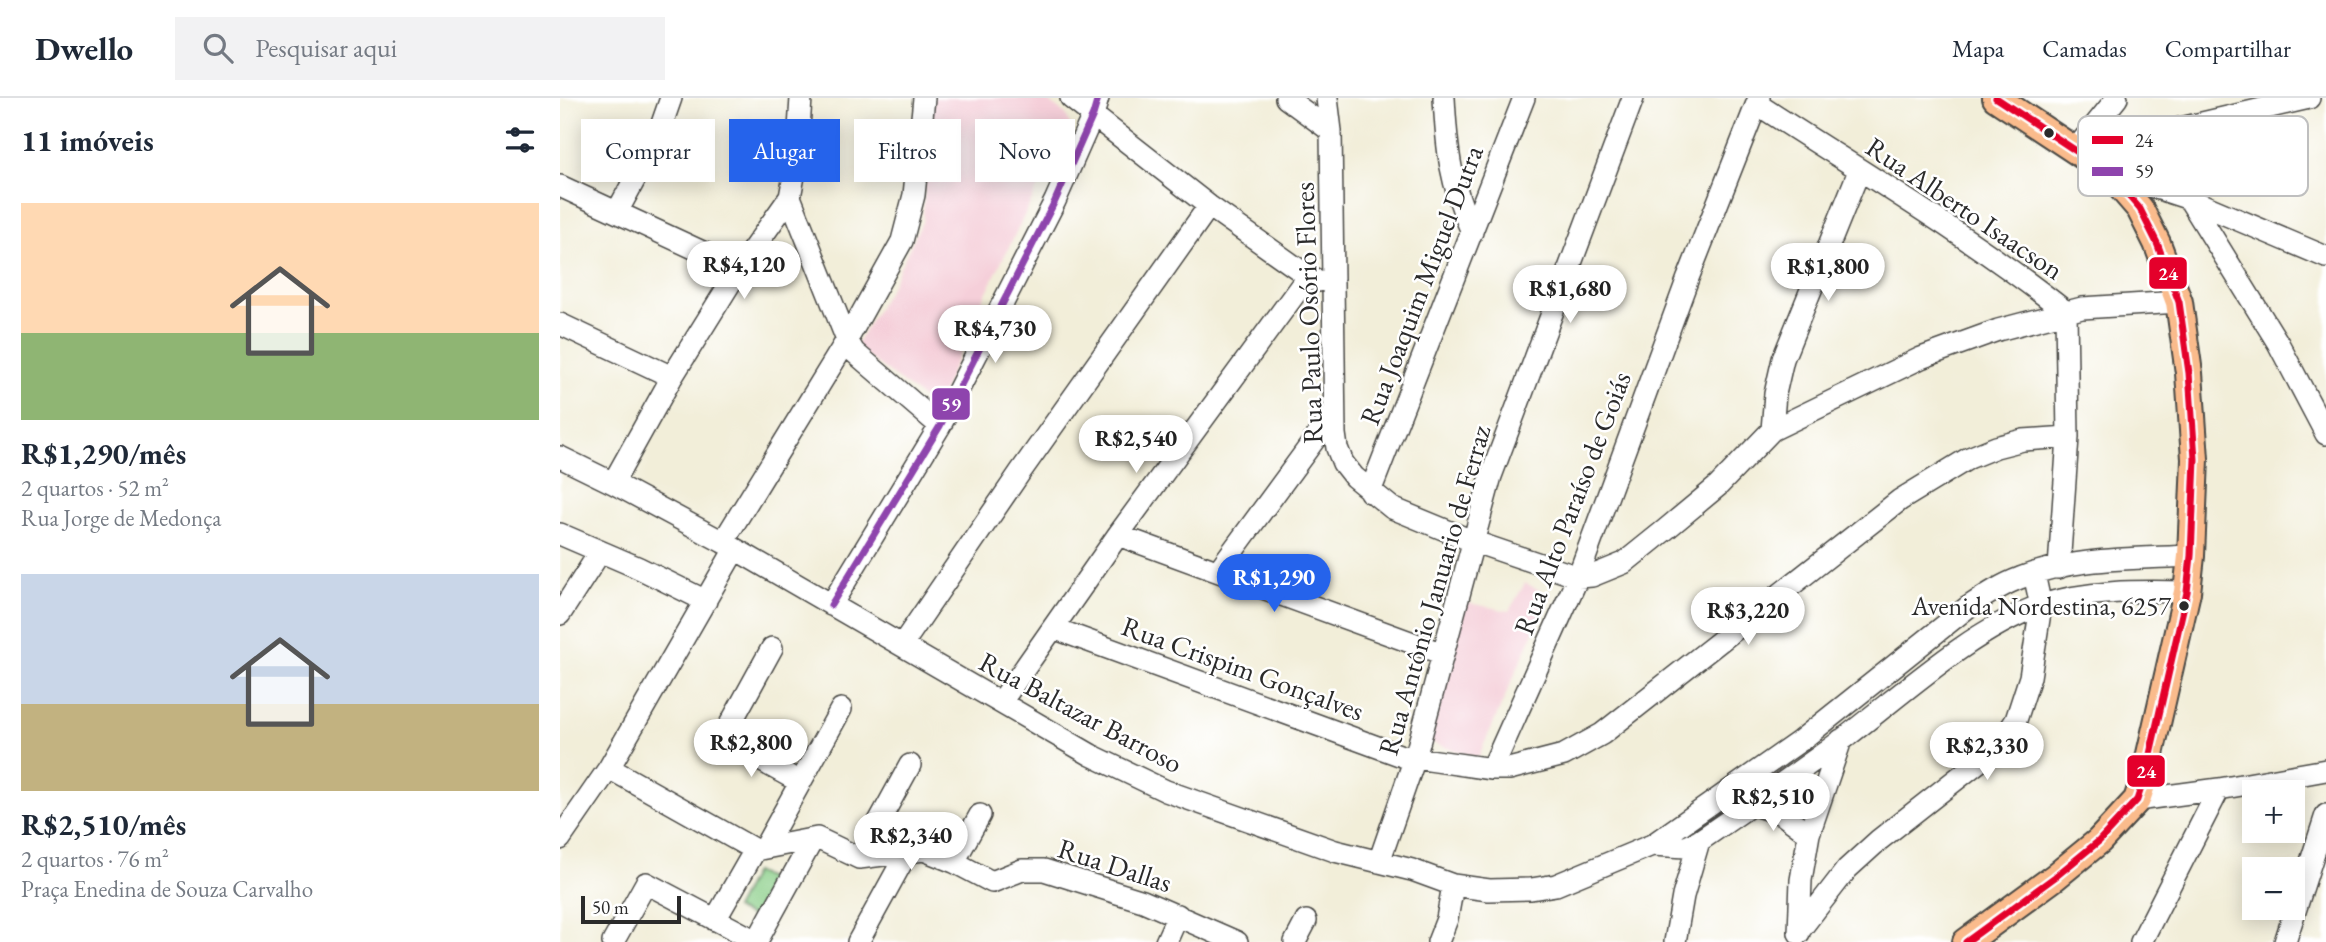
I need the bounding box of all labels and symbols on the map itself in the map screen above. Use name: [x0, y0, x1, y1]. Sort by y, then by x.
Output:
legend: [2078, 116, 2308, 196]
unlabelled marker: [2042, 126, 2056, 140]
text: 24: [2135, 128, 2154, 153]
street label: Rua Alberto Isaacson: [1859, 129, 2071, 287]
street label: Rua Joaquim Miguel Dutra: [1351, 139, 1491, 430]
text: 59: [2135, 159, 2153, 184]
street label: Rua Paulo Osório Flores: [1285, 182, 1331, 444]
pin: R$4,120: [679, 242, 809, 301]
pin: R$1,800: [1763, 244, 1893, 303]
line badge: 24: [2148, 256, 2188, 290]
text: 24: [2158, 261, 2179, 286]
pin: R$1,680: [1505, 266, 1635, 325]
pin: R$4,730: [930, 306, 1060, 365]
street label: Rua Alto Paraíso de Goiás: [1505, 366, 1639, 640]
line badge: 59: [931, 387, 971, 421]
text: 59: [941, 392, 961, 417]
pin: R$2,540: [1071, 416, 1201, 475]
street label: Rua Antônio Januario de Ferraz: [1370, 420, 1498, 759]
pin: R$1,290: [1209, 554, 1339, 614]
pin: R$3,220: [1683, 588, 1813, 647]
place label: Avenida Nordestina, 6257: [1911, 589, 2172, 623]
marker: Avenida Nordestina, 6257: [2177, 599, 2191, 613]
street label: Rua Crispim Gonçalves: [1117, 608, 1369, 728]
street label: Rua Baltazar Barroso: [973, 643, 1189, 781]
pin: R$2,800: [686, 720, 816, 779]
pin: R$2,330: [1922, 722, 2052, 782]
line badge: 24: [2126, 754, 2166, 788]
text: 24: [2136, 759, 2157, 784]
pin: R$2,510: [1708, 774, 1838, 833]
pin: R$2,340: [846, 812, 976, 872]
street label: Rua Dallas: [1054, 830, 1176, 900]
scale bar: [581, 893, 681, 925]

